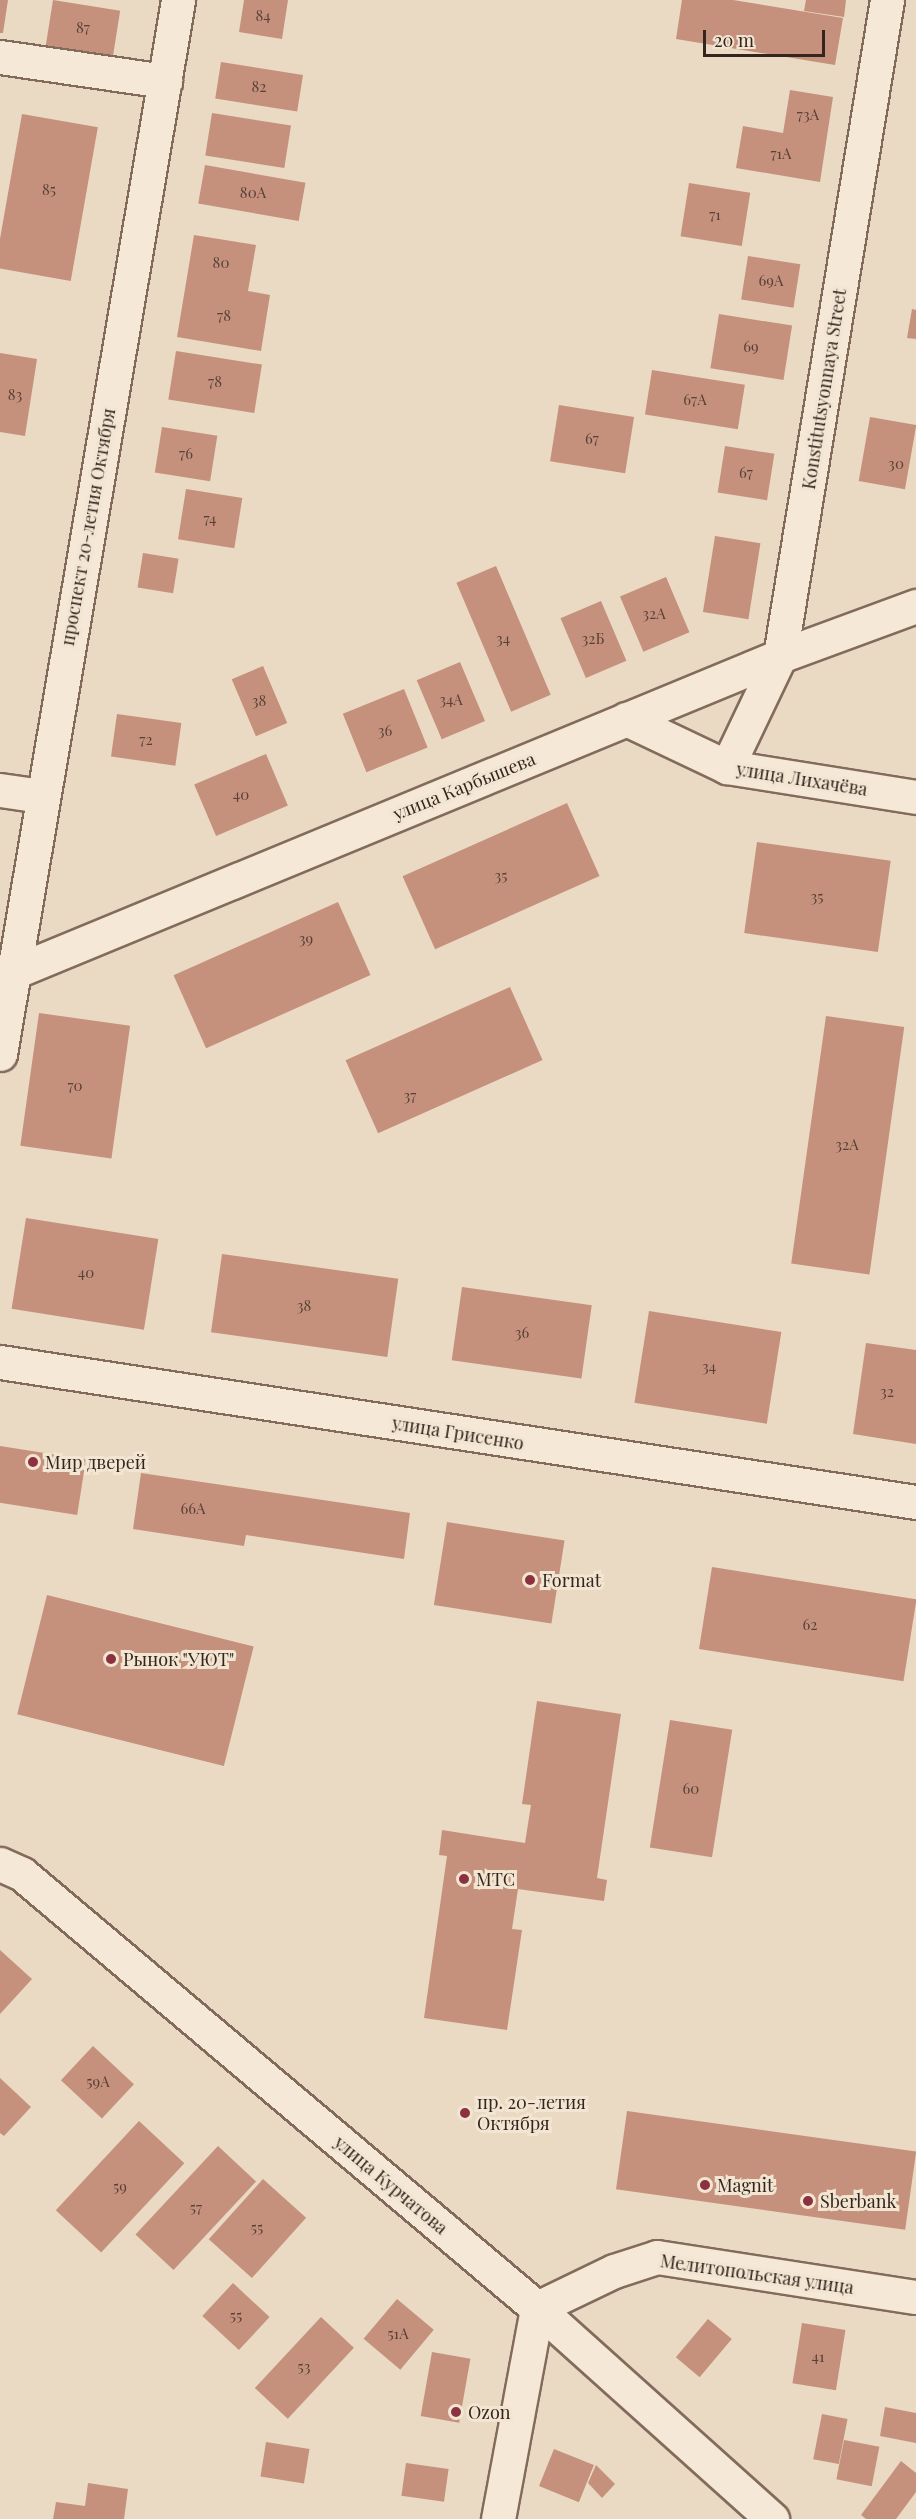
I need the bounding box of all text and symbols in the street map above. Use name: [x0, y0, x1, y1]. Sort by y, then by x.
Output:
house number: 84: [255, 7, 271, 25]
scale bar: [706, 18, 828, 56]
house number: 87: [76, 19, 90, 37]
text: 20 m: [714, 28, 754, 52]
house number: 82: [252, 78, 266, 96]
house number: 73А: [797, 106, 819, 124]
house number: 71А: [770, 145, 792, 163]
house number: 85: [42, 181, 56, 199]
house number: 80А: [240, 184, 266, 202]
house number: 71: [709, 206, 721, 224]
house number: 80: [213, 254, 229, 272]
house number: 69А: [759, 272, 783, 290]
street label: Konstitutsyonnaya Street: [797, 287, 851, 491]
house number: 78: [217, 307, 231, 325]
house number: 69: [743, 338, 759, 356]
house number: 78: [208, 373, 222, 391]
house number: 83: [8, 386, 22, 404]
house number: 67А: [683, 391, 707, 409]
street label: проспект 20-летия Октября: [56, 407, 120, 647]
house number: 67: [585, 430, 599, 448]
house number: 76: [179, 445, 193, 463]
house number: 30: [888, 455, 904, 473]
house number: 67: [739, 464, 753, 482]
house number: 74: [204, 510, 216, 528]
house number: 32А: [642, 605, 666, 623]
house number: 34: [496, 630, 510, 648]
house number: 32Б: [582, 630, 604, 648]
house number: 34А: [439, 691, 463, 709]
house number: 38: [252, 692, 266, 710]
house number: 36: [378, 722, 392, 740]
house number: 72: [139, 731, 153, 749]
street label: улица Карбышева: [390, 748, 538, 824]
street label: улица Лихачёва: [735, 758, 869, 800]
house number: 40: [233, 786, 249, 804]
house number: 35: [495, 867, 507, 885]
house number: 35: [811, 888, 823, 906]
house number: 39: [299, 930, 313, 948]
house number: 70: [67, 1077, 83, 1095]
house number: 37: [404, 1087, 416, 1105]
house number: 32А: [835, 1136, 859, 1154]
house number: 40: [78, 1264, 94, 1282]
house number: 38: [297, 1297, 311, 1315]
house number: 36: [515, 1324, 529, 1342]
house number: 34: [702, 1358, 716, 1376]
house number: 32: [880, 1383, 894, 1401]
street label: улица Грисенко: [391, 1412, 525, 1454]
place label: Мир дверей: [45, 1451, 146, 1473]
marker: Мир дверей: [26, 1455, 40, 1469]
house number: 66А: [181, 1500, 205, 1518]
place label: Format: [542, 1569, 601, 1591]
marker: Format: [523, 1573, 537, 1587]
house number: 62: [803, 1616, 817, 1634]
place label: Рынок "УЮТ": [123, 1648, 235, 1670]
marker: Рынок "УЮТ": [104, 1652, 118, 1666]
house number: 60: [683, 1780, 699, 1798]
place label: МТС: [476, 1868, 515, 1890]
marker: МТС: [457, 1872, 471, 1886]
house number: 59А: [86, 2073, 110, 2091]
place label: пр. 20-летия Октября: [477, 2092, 586, 2134]
marker: пр. 20-летия Октября: [458, 2106, 472, 2120]
street label: улица Курчатова: [330, 2131, 452, 2239]
place label: Magnit: [717, 2174, 773, 2196]
house number: 59: [113, 2178, 127, 2196]
marker: Magnit: [698, 2178, 712, 2192]
place label: Sberbank: [820, 2190, 896, 2212]
marker: Sberbank: [801, 2194, 815, 2208]
house number: 57: [190, 2199, 202, 2217]
house number: 55: [251, 2219, 263, 2237]
street label: Мелитопольская улица: [659, 2250, 855, 2298]
house number: 55: [230, 2307, 242, 2325]
house number: 51А: [387, 2325, 409, 2343]
house number: 41: [812, 2348, 824, 2366]
house number: 53: [298, 2358, 310, 2376]
place label: Ozon: [468, 2401, 511, 2423]
marker: Ozon: [449, 2405, 463, 2419]

